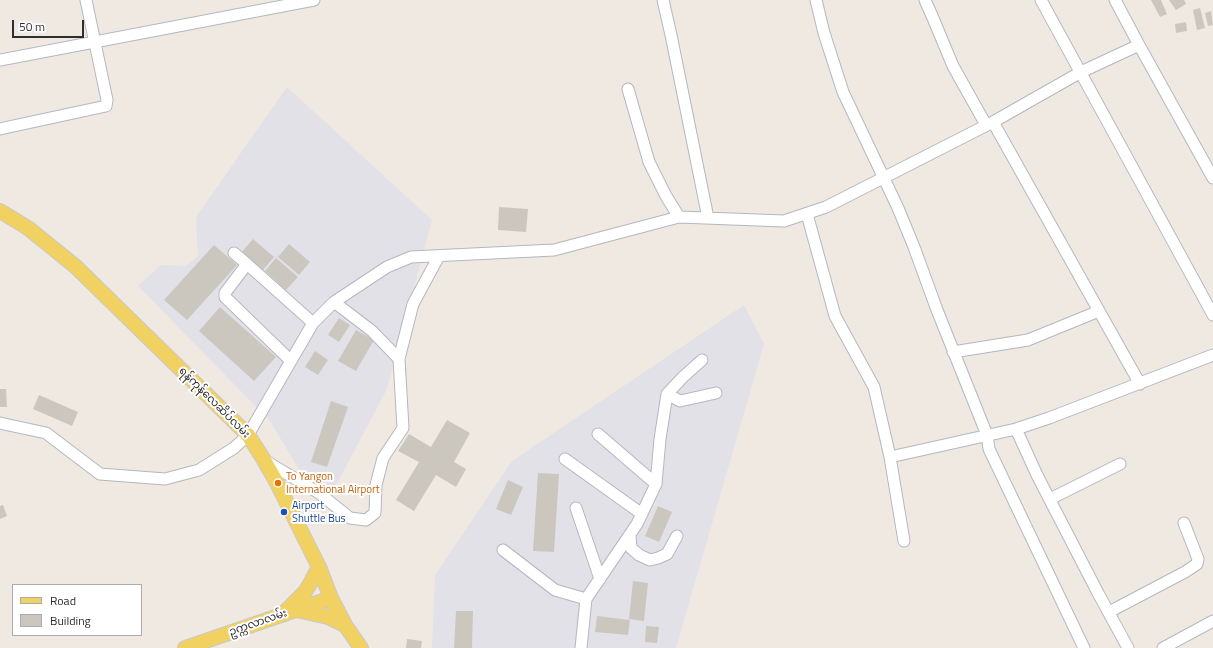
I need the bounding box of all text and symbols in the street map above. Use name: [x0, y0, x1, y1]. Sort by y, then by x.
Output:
scale bar: [14, 12, 86, 38]
text: 50 m: [19, 17, 45, 36]
street label: ရန်ကုန်လေဆိပ်လမ်း: [176, 365, 252, 441]
place label: To Yangon International Airport: [286, 470, 380, 496]
marker: To Yangon International Airport: [273, 478, 283, 488]
place label: Airport Shuttle Bus: [292, 499, 346, 525]
marker: Airport Shuttle Bus: [279, 507, 289, 517]
legend: [12, 584, 142, 636]
text: Road: [50, 591, 76, 610]
street label: ဥက္ကလာလမ်း: [227, 607, 289, 639]
text: Building: [50, 611, 91, 630]

